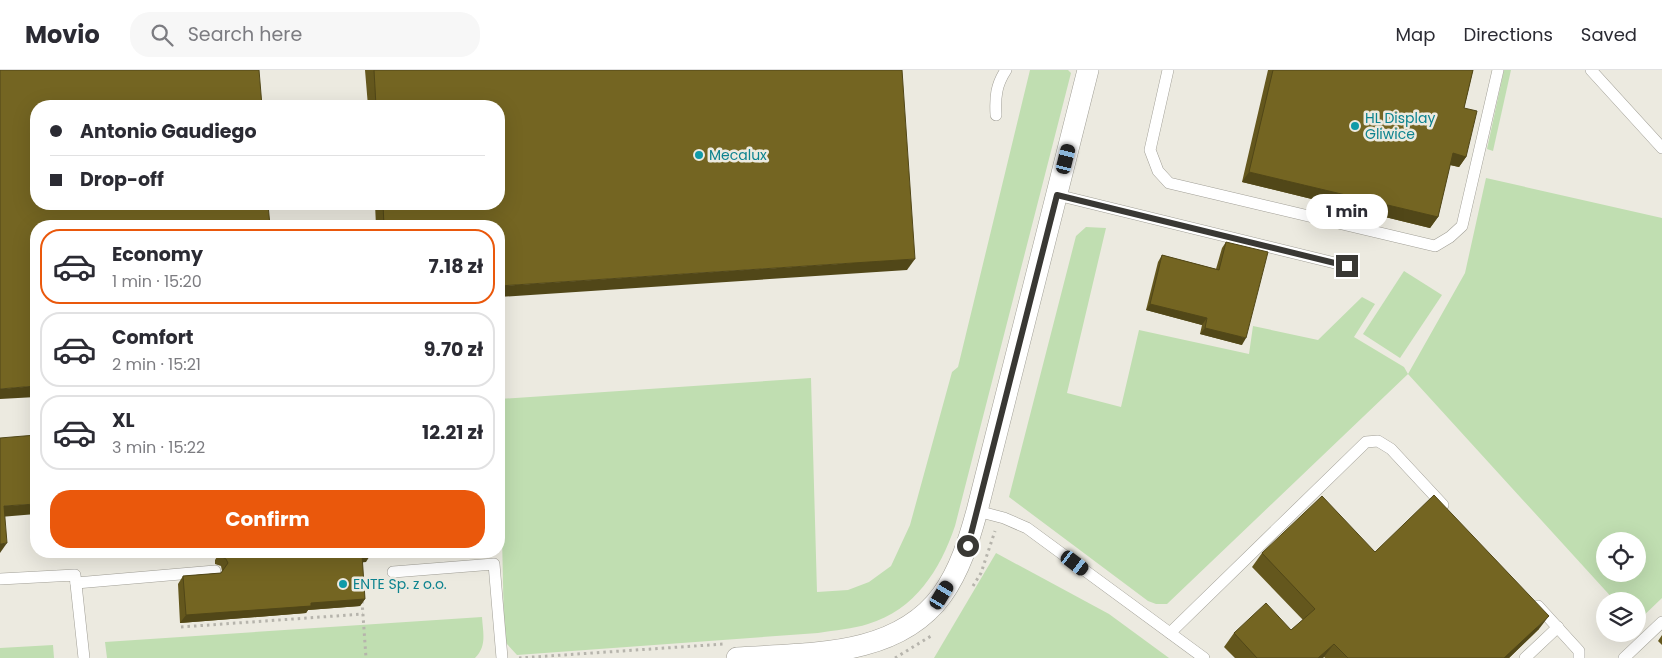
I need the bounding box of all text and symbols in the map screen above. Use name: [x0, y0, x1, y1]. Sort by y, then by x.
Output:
search box: [130, 12, 480, 57]
text: Movio: [25, 18, 100, 51]
icon: search: [148, 21, 176, 49]
text: Search here: [188, 21, 302, 48]
text: Map: [1396, 22, 1435, 47]
text: Directions: [1463, 22, 1553, 47]
text: Saved: [1581, 22, 1637, 47]
place label: HL Display Gliwice: [1365, 108, 1435, 144]
text: Antonio Gaudiego: [80, 118, 257, 145]
marker: HL Display Gliwice: [1349, 120, 1361, 132]
car: [1055, 143, 1076, 175]
place label: Mecalux: [709, 145, 767, 165]
marker: Mecalux: [693, 149, 705, 161]
text: Drop-off: [80, 166, 164, 193]
callout: 1 min: [1306, 194, 1388, 228]
text: 1 min: [1326, 200, 1368, 223]
text: Economy: [112, 241, 203, 268]
icon: car: [52, 244, 97, 289]
text: 7.18 zł: [428, 253, 483, 280]
route end: [1336, 255, 1358, 277]
text: 1 min · 15:20: [112, 270, 202, 293]
text: Comfort: [112, 324, 194, 351]
icon: car: [52, 327, 97, 372]
text: 9.70 zł: [424, 336, 483, 363]
text: 2 min · 15:21: [112, 353, 201, 376]
text: XL: [112, 407, 135, 434]
icon: car: [52, 410, 97, 455]
text: 12.21 zł: [422, 419, 483, 446]
text: 3 min · 15:22: [112, 436, 205, 459]
button: Confirm: [50, 490, 485, 548]
map controls: [1596, 532, 1646, 642]
button: locate: [1596, 532, 1646, 582]
route start: [957, 535, 979, 557]
car: [1058, 548, 1091, 578]
place label: ENTE Sp. z o.o.: [353, 574, 447, 594]
marker: ENTE Sp. z o.o.: [337, 578, 349, 590]
car: [927, 578, 956, 612]
button: layers: [1596, 592, 1646, 642]

